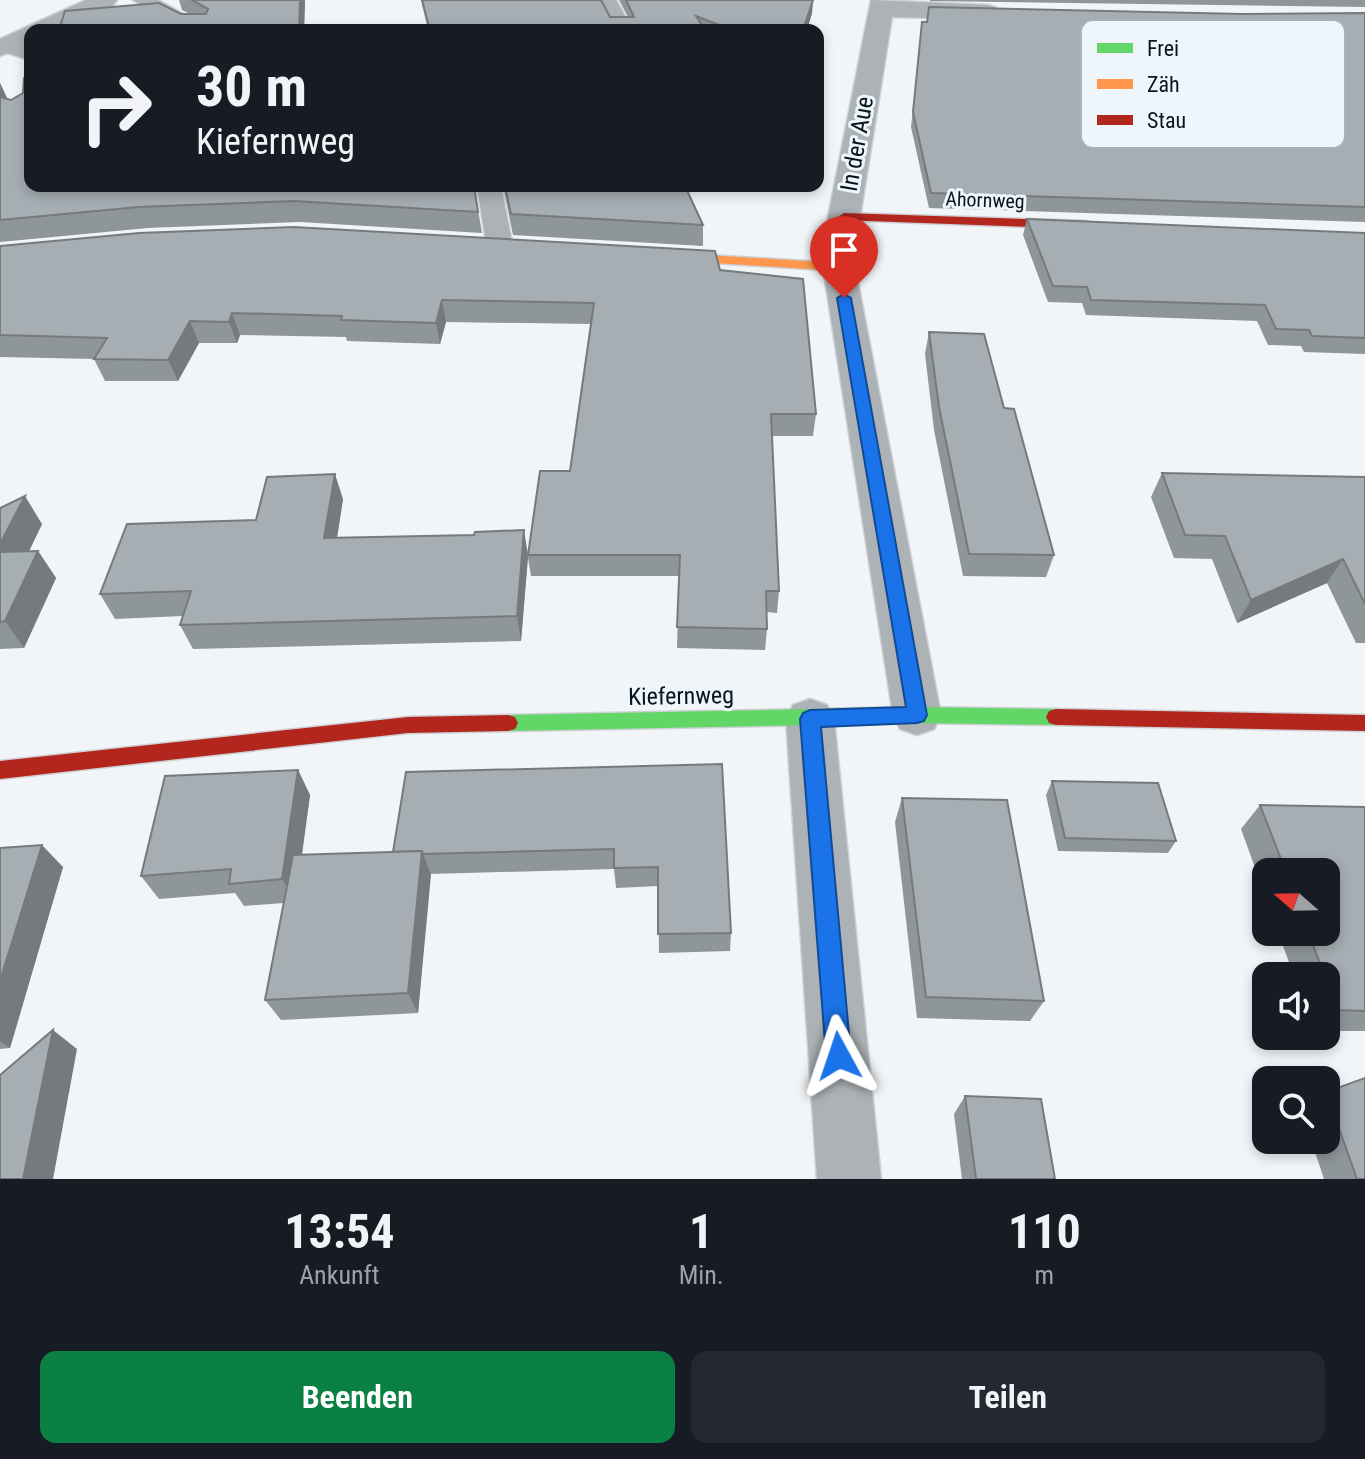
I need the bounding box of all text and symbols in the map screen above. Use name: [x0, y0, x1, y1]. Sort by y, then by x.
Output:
legend: [1081, 20, 1345, 148]
text: Frei: [1147, 36, 1179, 61]
text: 30 m: [196, 54, 307, 120]
icon: right: [64, 56, 168, 160]
text: Zäh: [1147, 72, 1180, 97]
street label: In der Aue: [835, 94, 879, 194]
text: Stau: [1147, 108, 1186, 133]
text: Kiefernweg: [196, 121, 355, 163]
street label: Ahornweg: [945, 187, 1025, 213]
pin: [810, 216, 878, 298]
icon: arrive: [822, 228, 866, 272]
street label: Kiefernweg: [628, 681, 734, 711]
north arrow: [1252, 858, 1340, 946]
map controls: [1252, 858, 1340, 1154]
button: sound: [1252, 962, 1340, 1050]
position arrow: [797, 1014, 881, 1098]
button: search: [1252, 1066, 1340, 1154]
text: 13:54: [284, 1203, 394, 1260]
text: 1: [689, 1203, 713, 1260]
text: 110: [1008, 1203, 1081, 1260]
text: Ankunft: [299, 1260, 380, 1290]
text: Min.: [679, 1260, 724, 1290]
text: m: [1035, 1260, 1054, 1290]
button: Beenden: [40, 1351, 675, 1443]
button: Teilen: [691, 1351, 1325, 1443]

